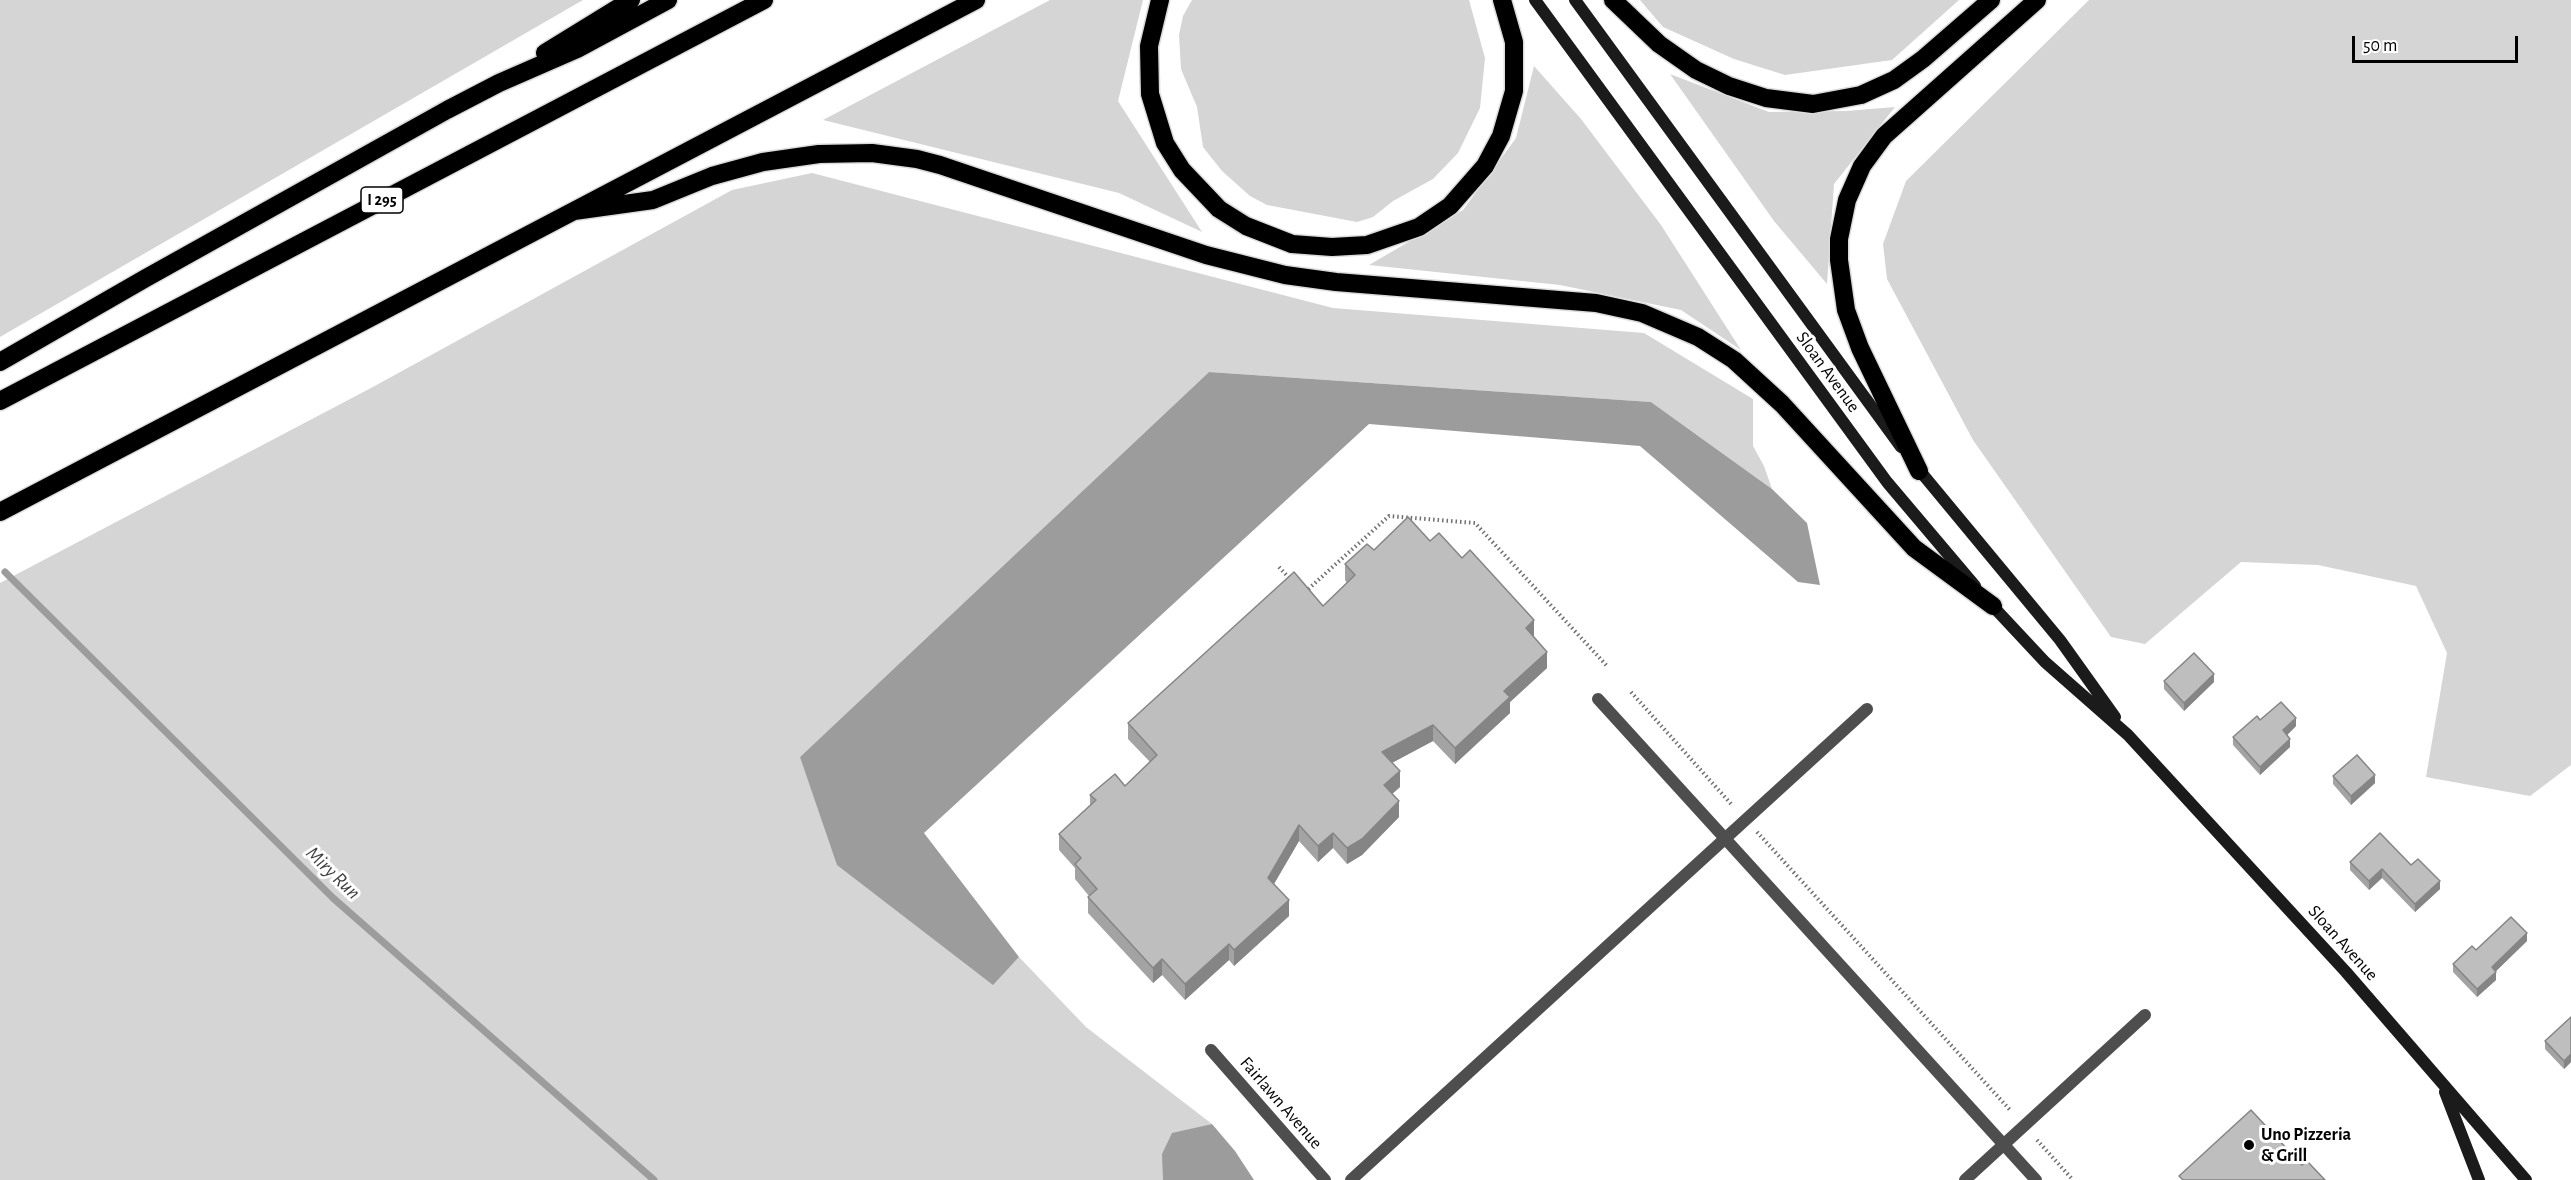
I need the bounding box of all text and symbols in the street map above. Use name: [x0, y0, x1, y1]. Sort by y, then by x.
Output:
scale bar: [2355, 24, 2522, 62]
text: 50 m: [2363, 37, 2397, 55]
road number: I 295: [361, 187, 403, 213]
street label: Sloan Avenue: [1792, 327, 1864, 417]
water label: Miry Run: [301, 841, 365, 905]
street label: Sloan Avenue: [2303, 901, 2383, 985]
street label: Fairlawn Avenue: [1235, 1052, 1327, 1154]
place label: Uno Pizzeria & Grill: [2261, 1124, 2351, 1166]
marker: Uno Pizzeria & Grill: [2242, 1138, 2256, 1152]

